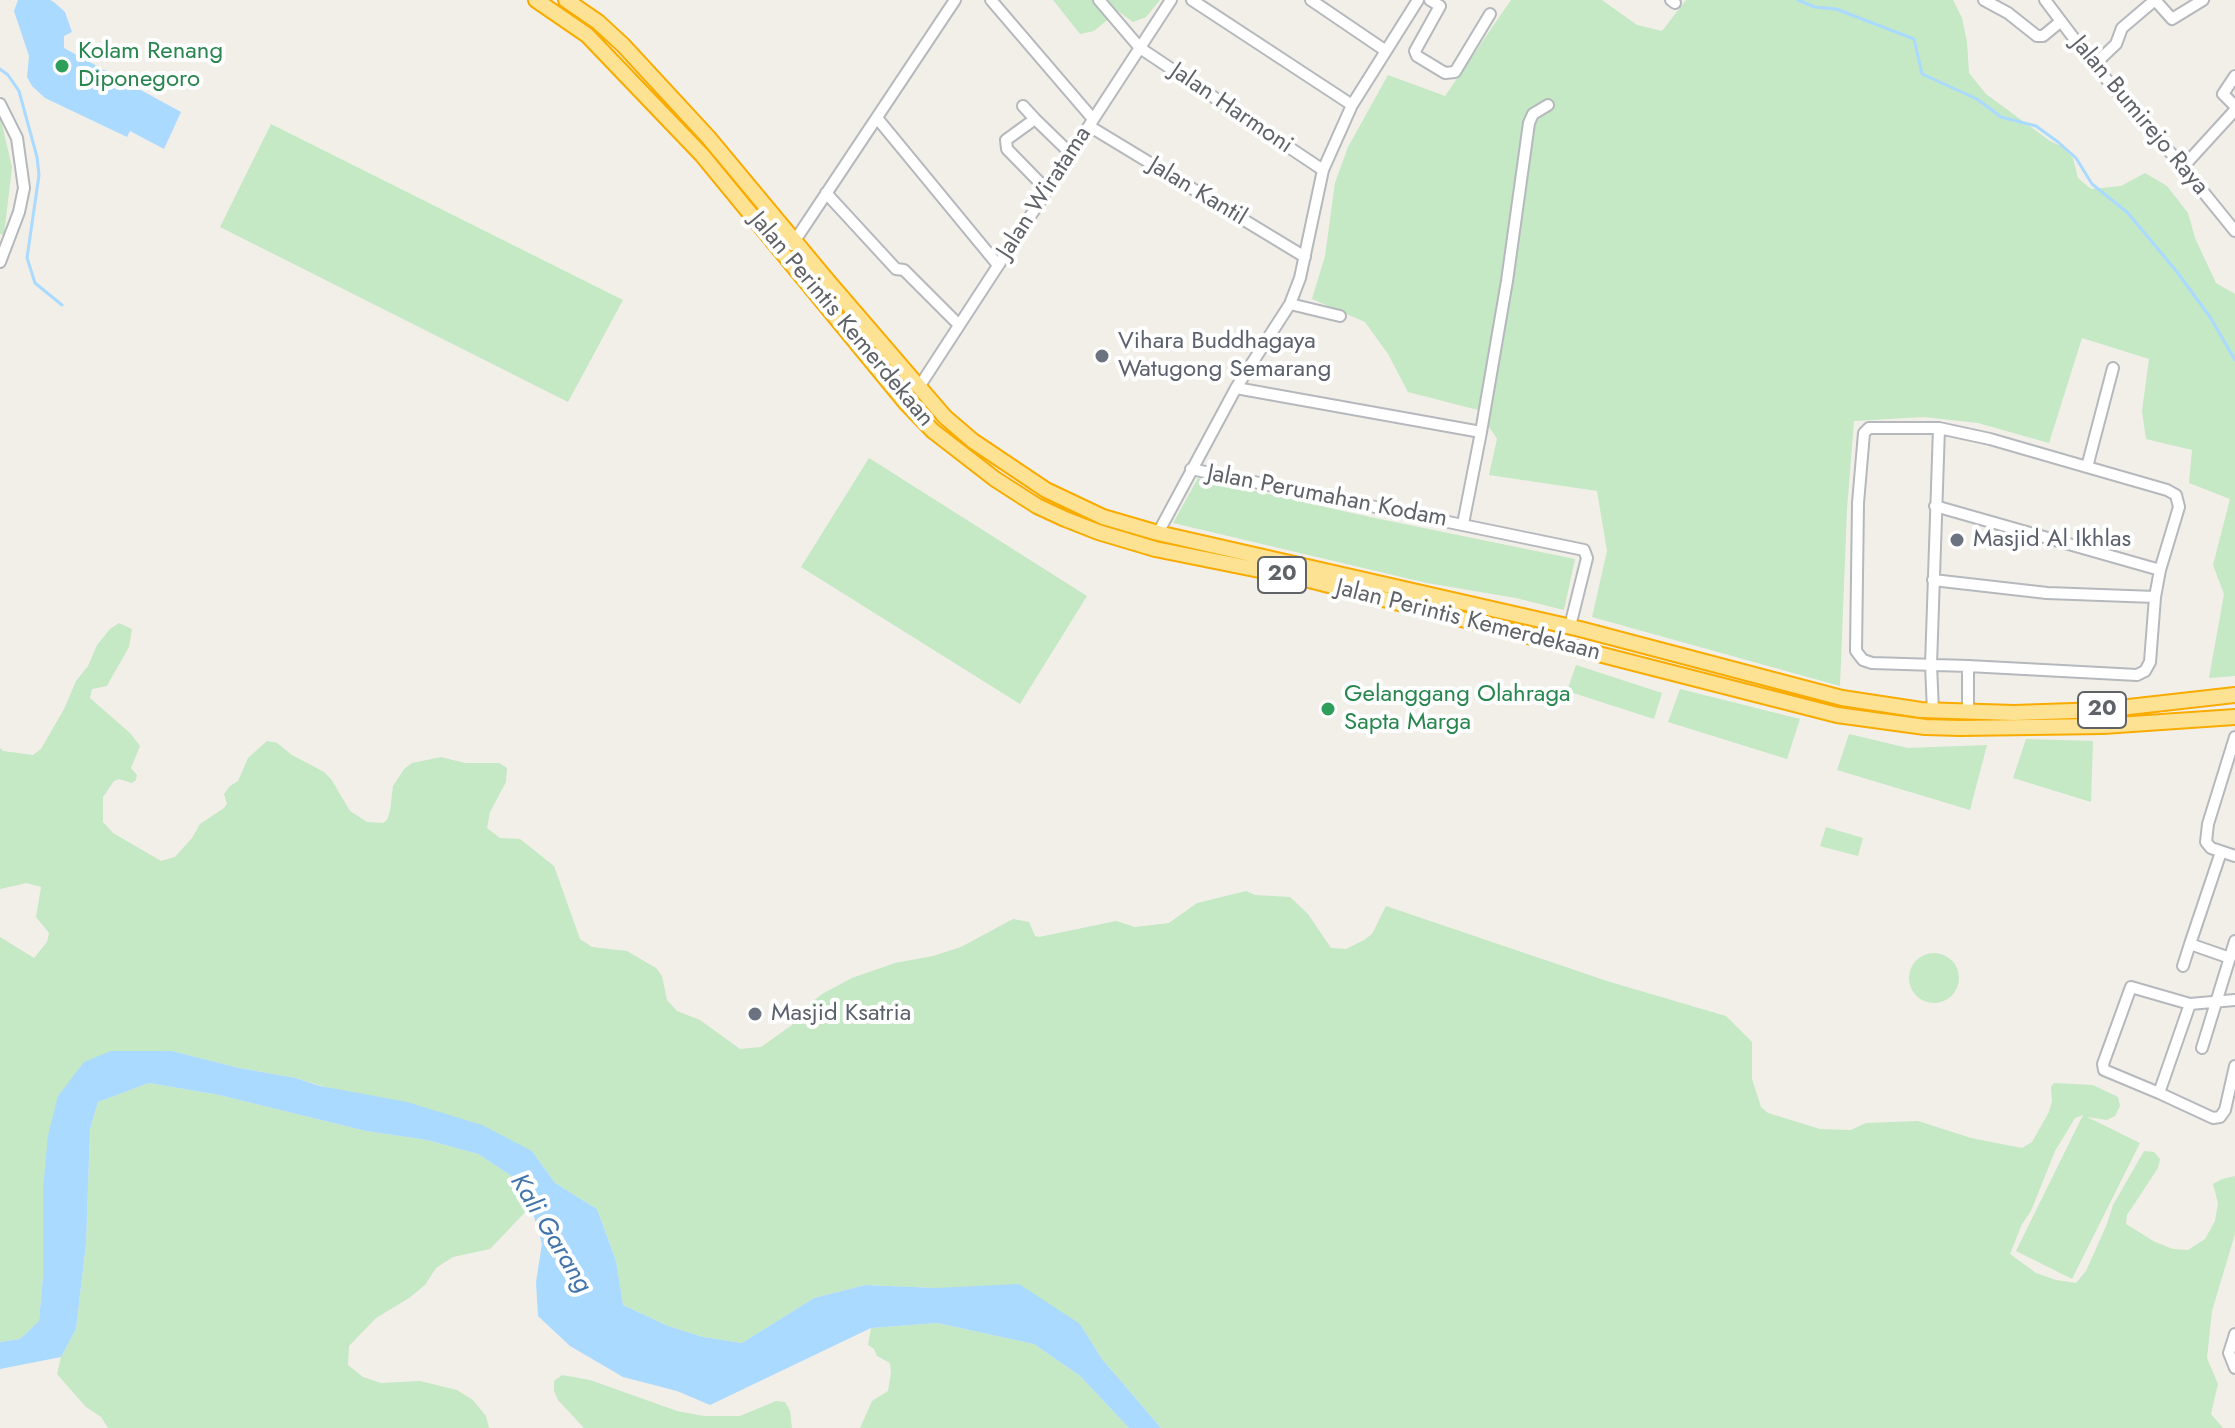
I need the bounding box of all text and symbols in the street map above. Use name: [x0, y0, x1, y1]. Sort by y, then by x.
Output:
street label: Jalan Bumirejo Raya: [2064, 31, 2214, 201]
place label: Kolam Renang Diponegoro: [78, 38, 223, 94]
marker: Kolam Renang Diponegoro: [53, 57, 71, 75]
street label: Jalan Harmoni: [1164, 57, 1298, 161]
street label: Jalan Wiratama: [992, 122, 1098, 264]
street label: Jalan Kantil: [1143, 151, 1251, 233]
street label: Jalan Perintis Kemerdekaan: [743, 207, 939, 433]
place label: Vihara Buddhagaya Watugong Semarang: [1118, 328, 1331, 384]
marker: Vihara Buddhagaya Watugong Semarang: [1093, 347, 1111, 365]
street label: Jalan Perumahan Kodam: [1205, 460, 1449, 534]
place label: Masjid Al Ikhlas: [1973, 526, 2131, 554]
marker: Masjid Al Ikhlas: [1948, 531, 1966, 549]
road number: 20: [1258, 557, 1306, 593]
street label: Jalan Perintis Kemerdekaan: [1333, 574, 1603, 668]
place label: Gelanggang Olahraga Sapta Marga: [1344, 681, 1571, 737]
road number: 20: [2078, 692, 2126, 728]
marker: Gelanggang Olahraga Sapta Marga: [1319, 700, 1337, 718]
place label: Masjid Ksatria: [771, 1000, 911, 1028]
marker: Masjid Ksatria: [746, 1005, 764, 1023]
water label: Kali Garang: [502, 1169, 598, 1299]

